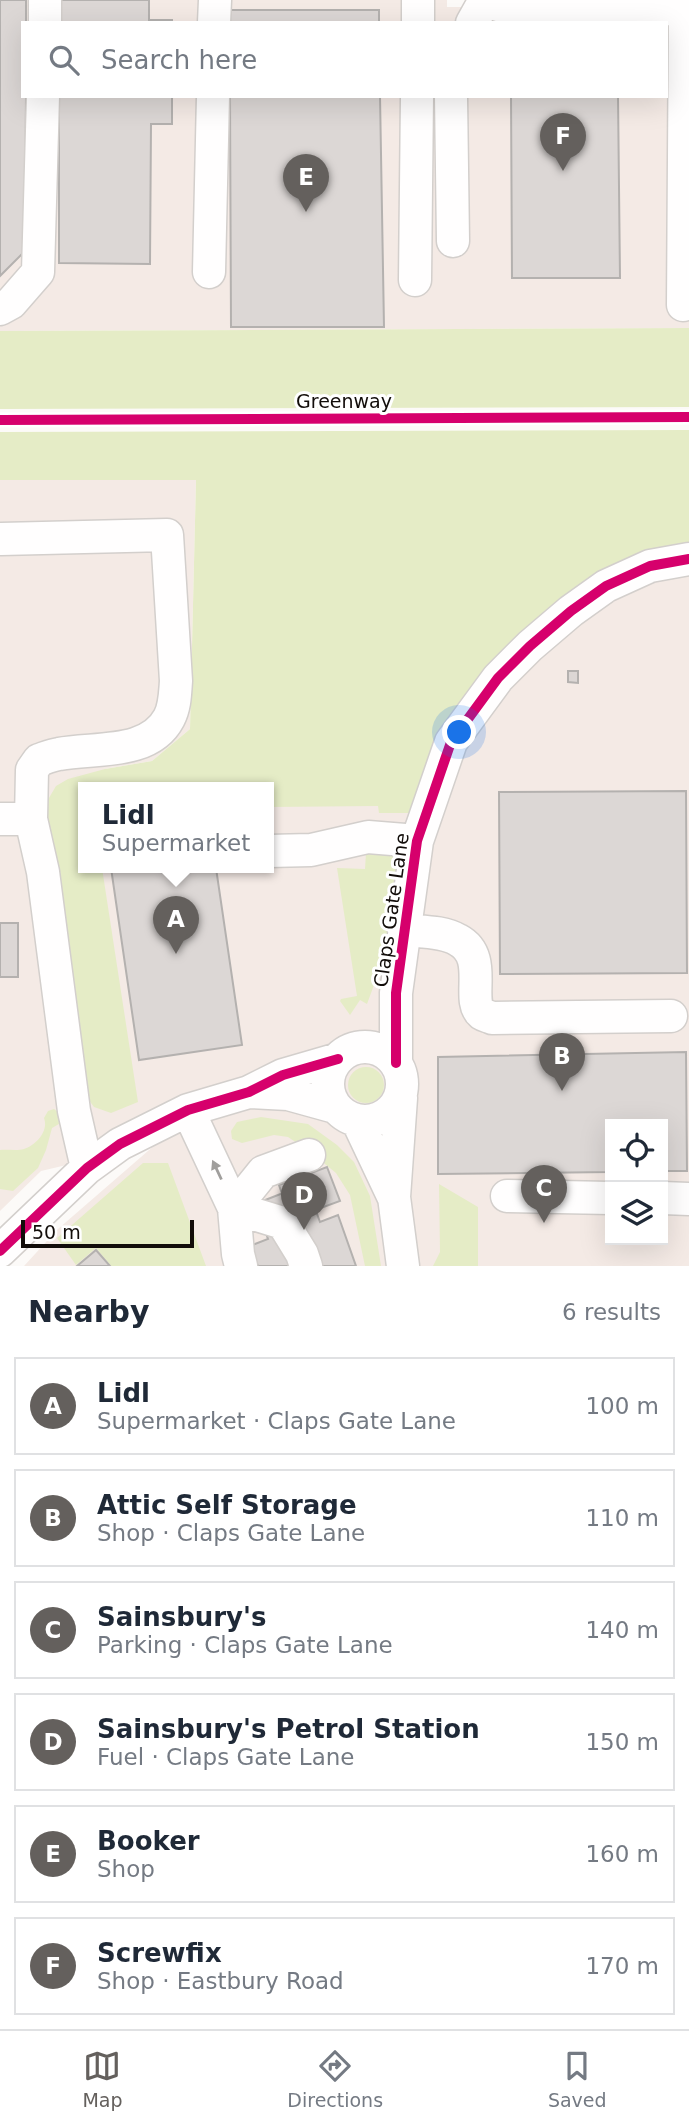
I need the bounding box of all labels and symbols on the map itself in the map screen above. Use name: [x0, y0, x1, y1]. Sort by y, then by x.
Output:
pin: F: [540, 113, 586, 171]
pin: E: [283, 154, 329, 212]
street label: Greenway: [296, 390, 392, 412]
your location: [442, 715, 476, 749]
street label: Claps Gate Lane: [369, 831, 413, 989]
pin: A: [153, 896, 199, 954]
pin: B: [539, 1033, 585, 1091]
one-way arrow: [211, 1160, 222, 1180]
pin: C: [521, 1165, 567, 1223]
pin: D: [281, 1172, 327, 1230]
scale bar: [21, 1217, 194, 1249]

